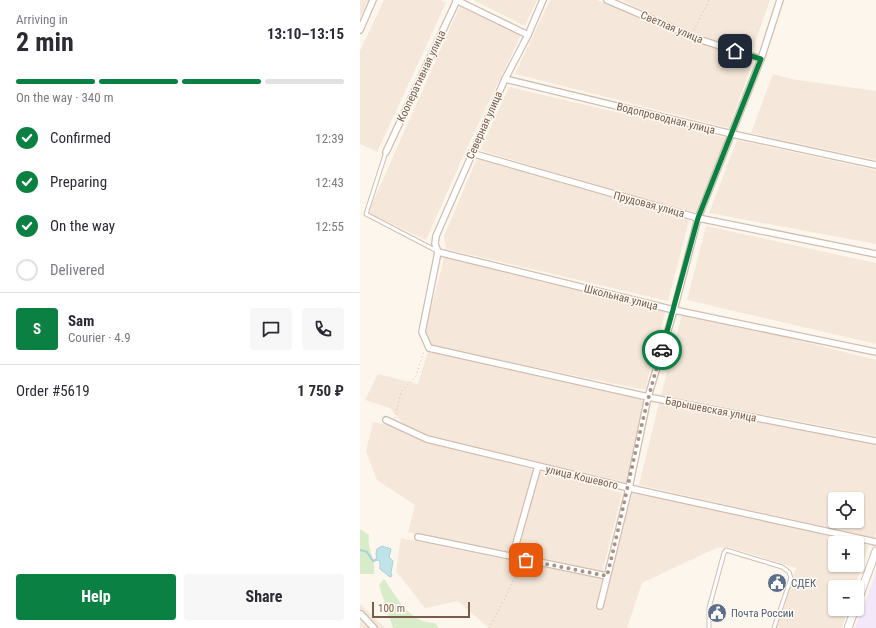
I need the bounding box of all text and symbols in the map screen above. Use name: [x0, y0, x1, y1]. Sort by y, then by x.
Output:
street label: Светлая улица: [639, 8, 705, 46]
text: Arriving in: [16, 12, 68, 27]
text: 13:10–13:15: [267, 25, 344, 43]
text: 2 min: [16, 27, 74, 57]
street label: Кооперативная улица: [395, 28, 448, 124]
pin: [718, 34, 752, 68]
icon: home: [724, 40, 746, 62]
street label: Северная улица: [464, 89, 505, 161]
text: On the way · 340 m: [16, 90, 113, 105]
street label: Водопроводная улица: [615, 100, 716, 137]
icon: check: [16, 127, 38, 149]
text: Confirmed: [50, 129, 111, 147]
text: 12:39: [315, 131, 344, 146]
icon: check: [16, 171, 38, 193]
text: Preparing: [50, 173, 107, 191]
text: 12:43: [315, 175, 344, 190]
street label: Прудовая улица: [612, 189, 686, 220]
icon: check: [16, 215, 38, 237]
text: On the way: [50, 217, 115, 235]
text: 12:55: [315, 219, 344, 234]
text: Delivered: [50, 261, 105, 279]
street label: Школьная улица: [583, 282, 659, 313]
button: chat: [250, 308, 292, 350]
button: phone: [302, 308, 344, 350]
text: Sam: [68, 312, 94, 330]
text: S: [33, 320, 41, 338]
text: Courier · 4.9: [68, 330, 131, 345]
courier: [642, 330, 682, 370]
icon: car: [651, 339, 673, 361]
text: Order #5619: [16, 382, 90, 400]
text: 1 750 ₽: [297, 382, 344, 400]
street label: Барышевская улица: [664, 394, 758, 425]
street label: улица Кошевого: [544, 463, 620, 492]
map controls: [828, 492, 864, 616]
button: locate: [828, 492, 864, 528]
button: +: [828, 536, 864, 572]
pin: [509, 543, 543, 577]
icon: bag: [515, 549, 537, 571]
public building icon: СДЕК: [766, 572, 788, 594]
button: Help: [16, 574, 176, 620]
button: Share: [184, 574, 344, 620]
place label: СДЕК: [791, 577, 817, 590]
button: −: [828, 580, 864, 616]
scale bar: [372, 600, 470, 619]
text: 100 m: [378, 602, 405, 615]
public building icon: Почта России: [706, 602, 728, 624]
place label: Почта России: [731, 607, 794, 620]

